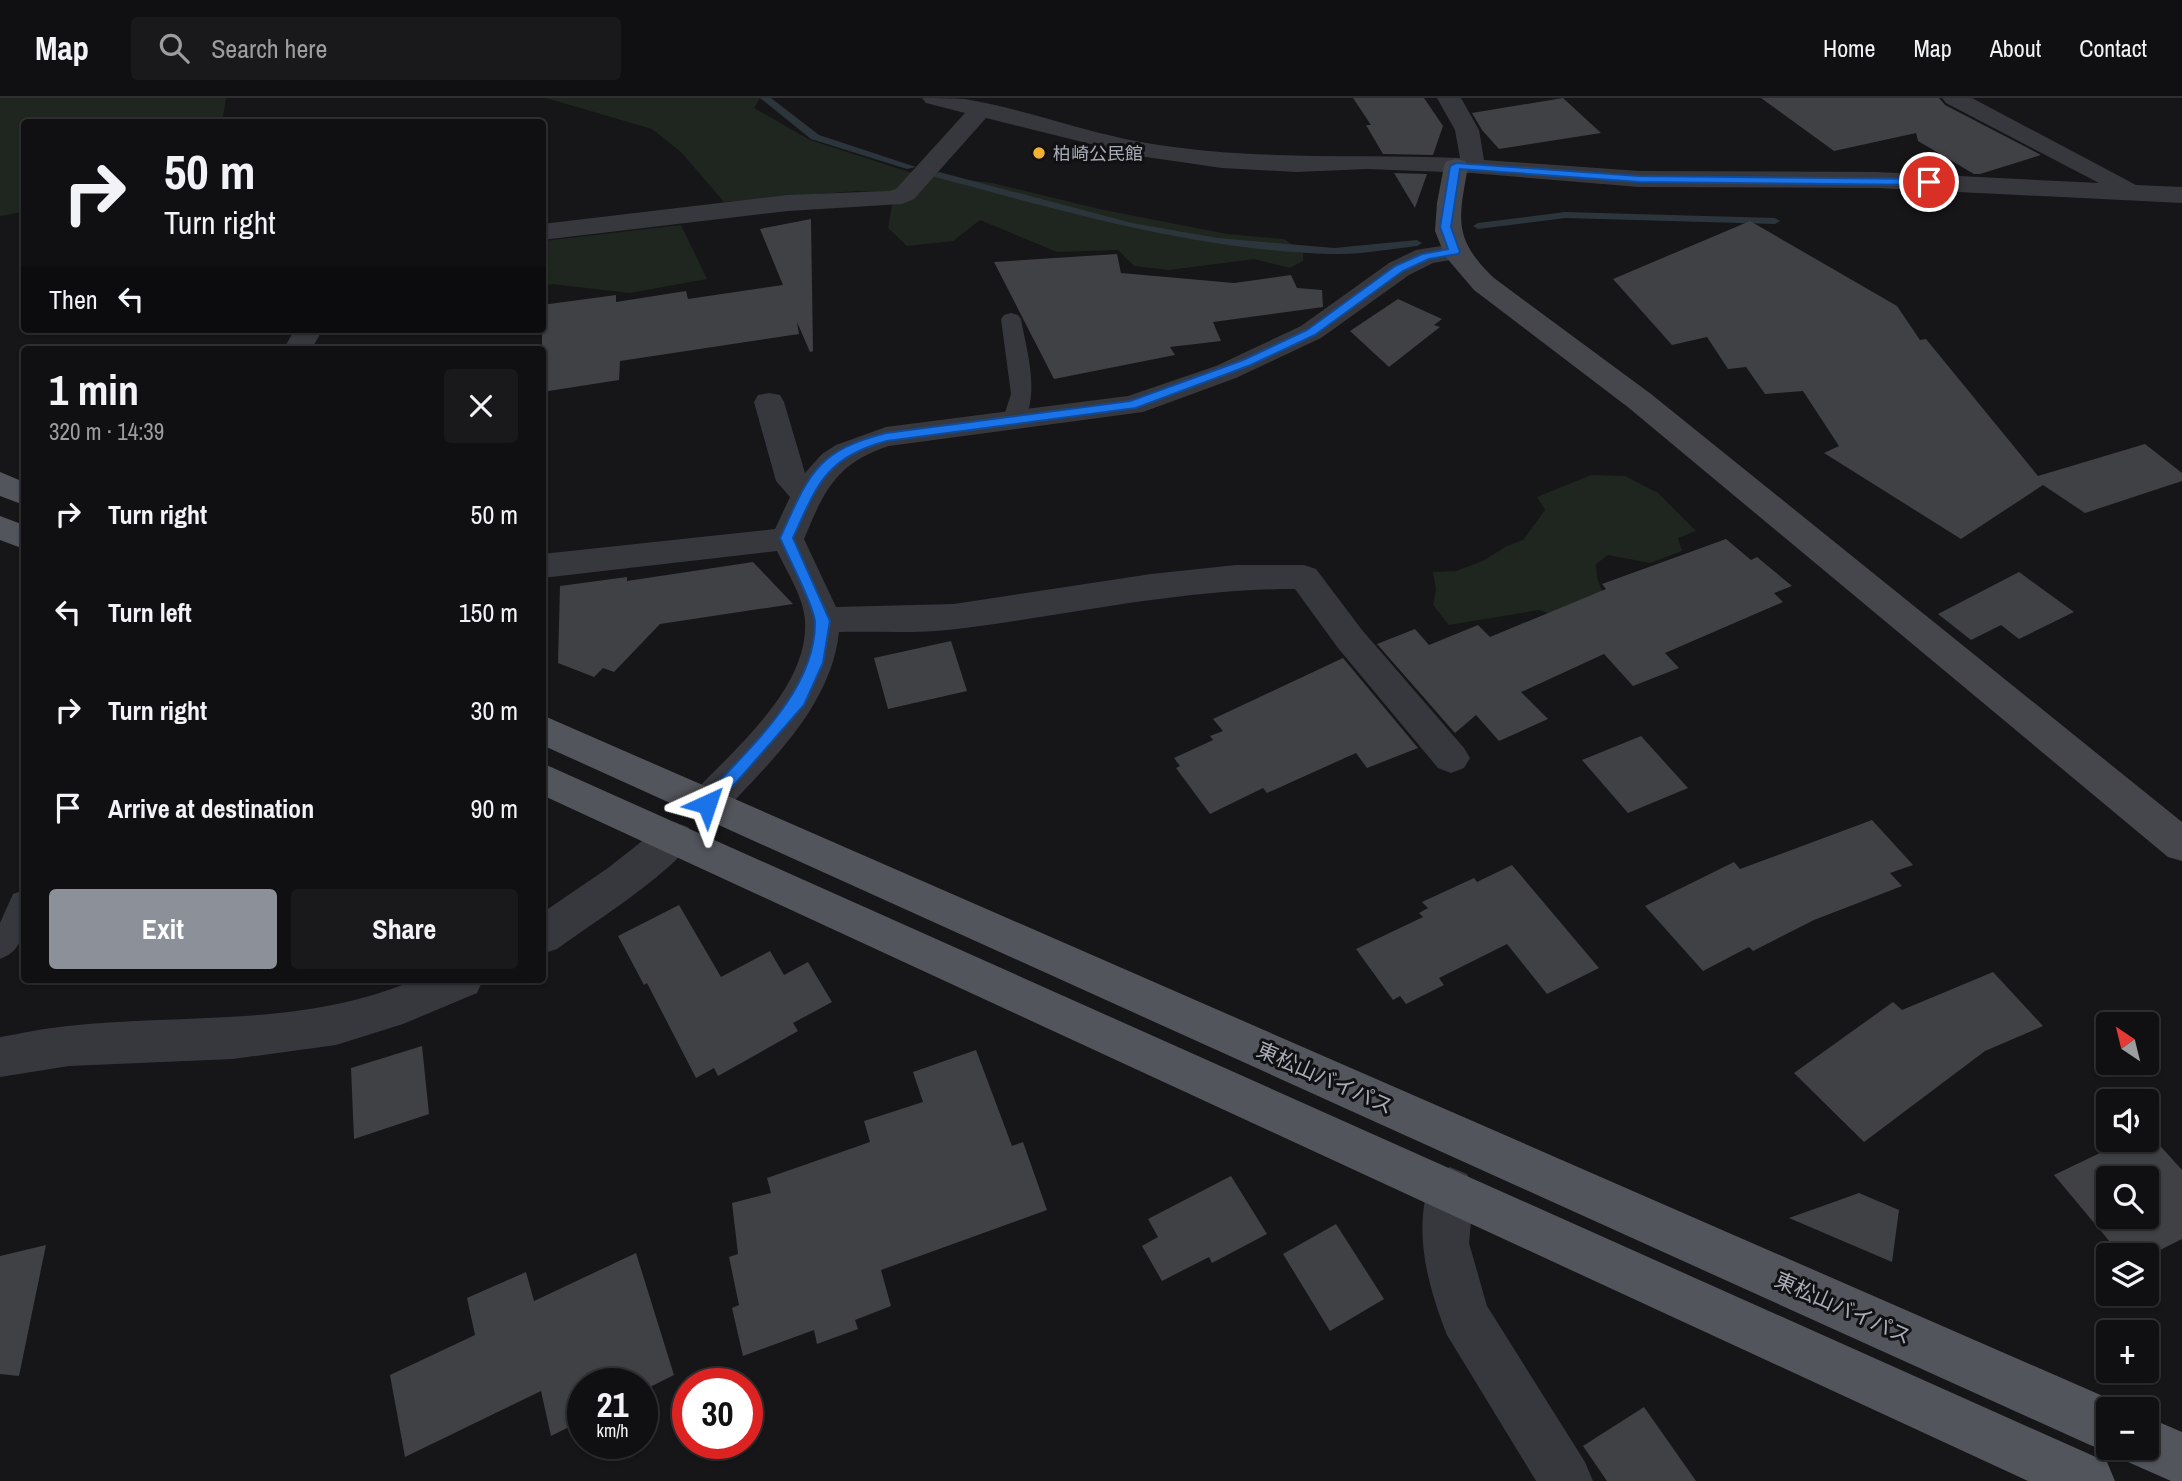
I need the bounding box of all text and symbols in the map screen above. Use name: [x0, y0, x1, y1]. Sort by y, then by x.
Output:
search box: [131, 17, 621, 80]
text: Map: [35, 26, 89, 70]
icon: search: [155, 29, 193, 67]
text: Search here: [211, 31, 327, 66]
text: Home: [1823, 32, 1875, 64]
text: Map: [1913, 32, 1952, 64]
text: About: [1990, 32, 2041, 64]
text: Contact: [2079, 32, 2147, 64]
text: 50 m: [164, 138, 256, 204]
place label: 柏崎公民館: [1053, 141, 1143, 166]
marker: 柏崎公民館: [1031, 145, 1047, 161]
icon: right: [49, 147, 140, 238]
pin: [1899, 152, 1959, 212]
icon: arrive: [1910, 163, 1948, 201]
text: Turn right: [164, 201, 276, 244]
icon: left: [112, 280, 150, 318]
text: Then: [49, 282, 98, 317]
text: 1 min: [49, 362, 139, 418]
button: close: [444, 369, 518, 443]
text: 320 m · 14:39: [49, 416, 164, 447]
icon: right: [49, 495, 87, 533]
text: Turn right: [108, 497, 207, 532]
text: 50 m: [471, 497, 518, 532]
icon: left: [49, 593, 87, 631]
text: Turn left: [108, 595, 192, 630]
text: 150 m: [459, 595, 518, 630]
icon: right: [49, 691, 87, 729]
text: Turn right: [108, 693, 207, 728]
text: 30 m: [471, 693, 518, 728]
position arrow: [670, 767, 744, 841]
icon: arrive: [49, 789, 87, 827]
text: Arrive at destination: [108, 791, 314, 826]
text: 90 m: [471, 791, 518, 826]
button: Exit: [49, 889, 277, 969]
button: Share: [291, 889, 518, 969]
north arrow: [2096, 1012, 2160, 1074]
map controls: [2096, 1012, 2159, 1460]
street label: 東松山バイパス: [1252, 1035, 1398, 1121]
button: sound: [2096, 1089, 2159, 1152]
button: search: [2096, 1166, 2159, 1229]
button: layers: [2096, 1243, 2159, 1306]
street label: 東松山バイパス: [1770, 1265, 1916, 1351]
button: +: [2096, 1320, 2159, 1383]
speed limit sign: 30: [672, 1368, 763, 1459]
text: 21: [597, 1381, 628, 1428]
button: −: [2096, 1397, 2159, 1460]
text: km/h: [597, 1418, 629, 1443]

